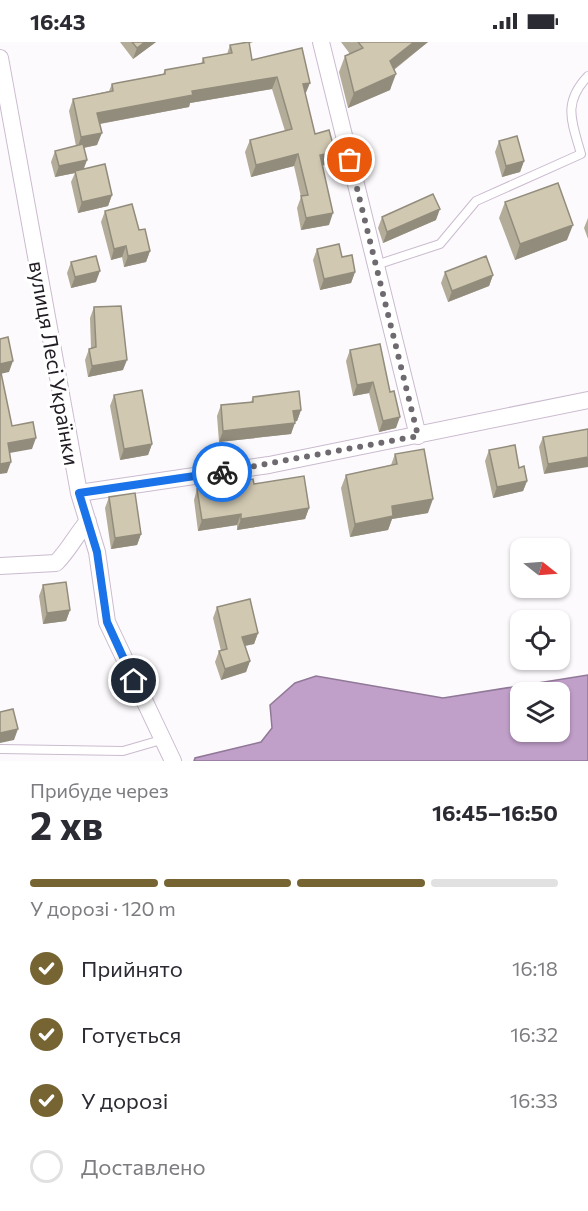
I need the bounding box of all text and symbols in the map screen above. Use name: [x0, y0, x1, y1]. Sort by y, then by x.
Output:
text: 16:43: [30, 8, 86, 35]
pin: [324, 134, 375, 185]
icon: bag: [333, 143, 366, 176]
street label: вулиця Лесі Українки: [25, 259, 85, 467]
courier: [192, 442, 252, 502]
icon: bike: [206, 456, 239, 489]
north arrow: [510, 538, 570, 598]
map controls: [510, 538, 570, 742]
button: locate: [510, 610, 570, 670]
pin: [108, 655, 159, 706]
icon: home: [117, 664, 150, 697]
button: layers: [510, 682, 570, 742]
text: Прибуде через: [30, 778, 169, 802]
text: 16:45–16:50: [432, 799, 558, 826]
text: 2 хв: [30, 800, 103, 848]
text: У дорозі · 120 m: [30, 896, 176, 920]
icon: check: [30, 952, 63, 985]
text: Прийнято: [81, 955, 183, 982]
text: 16:18: [512, 956, 558, 980]
icon: check: [30, 1018, 63, 1051]
text: Готується: [81, 1021, 181, 1048]
text: 16:32: [510, 1022, 558, 1046]
icon: check: [30, 1084, 63, 1117]
text: У дорозі: [81, 1087, 168, 1114]
text: 16:33: [510, 1088, 558, 1112]
text: Доставлено: [81, 1153, 206, 1180]

